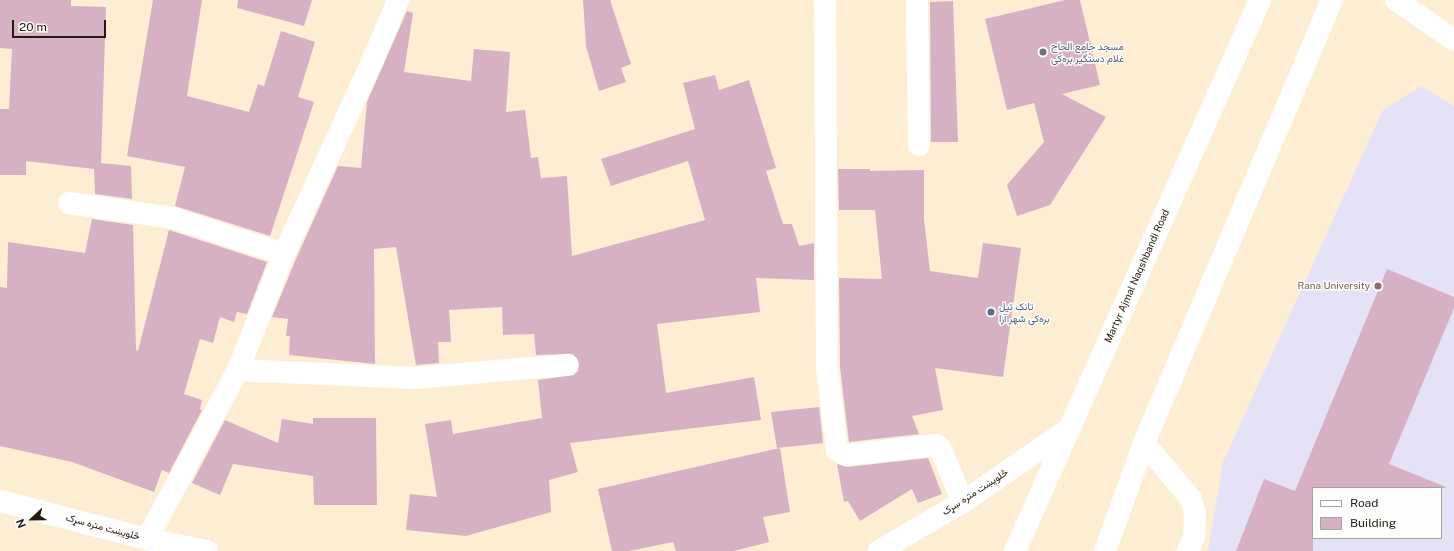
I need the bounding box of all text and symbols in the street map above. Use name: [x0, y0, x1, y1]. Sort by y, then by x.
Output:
scale bar: [14, 12, 108, 38]
text: 20 m: [19, 20, 47, 34]
place label: مسجد جامع الحاج غلام دستگیر بره‌کی: [1051, 40, 1124, 64]
marker: مسجد جامع الحاج غلام دستگیر بره‌کی: [1038, 47, 1048, 57]
street label: Martyr Ajmal Naqshbandi Road: [1102, 207, 1172, 345]
place label: Rana University: [1298, 280, 1370, 292]
marker: Rana University: [1373, 281, 1383, 291]
place label: تانک تیل بره‌کی شهر آرا: [999, 300, 1050, 324]
marker: تانک تیل بره‌کی شهر آرا: [986, 307, 996, 317]
street label: څلویښت متره سړک: [940, 466, 1010, 518]
legend: [1312, 487, 1442, 539]
text: Road: [1350, 496, 1378, 510]
north arrow: [12, 499, 52, 539]
street label: څلویښت متره سړک: [65, 511, 141, 543]
text: Building: [1350, 516, 1396, 530]
text: N: [14, 517, 28, 530]

